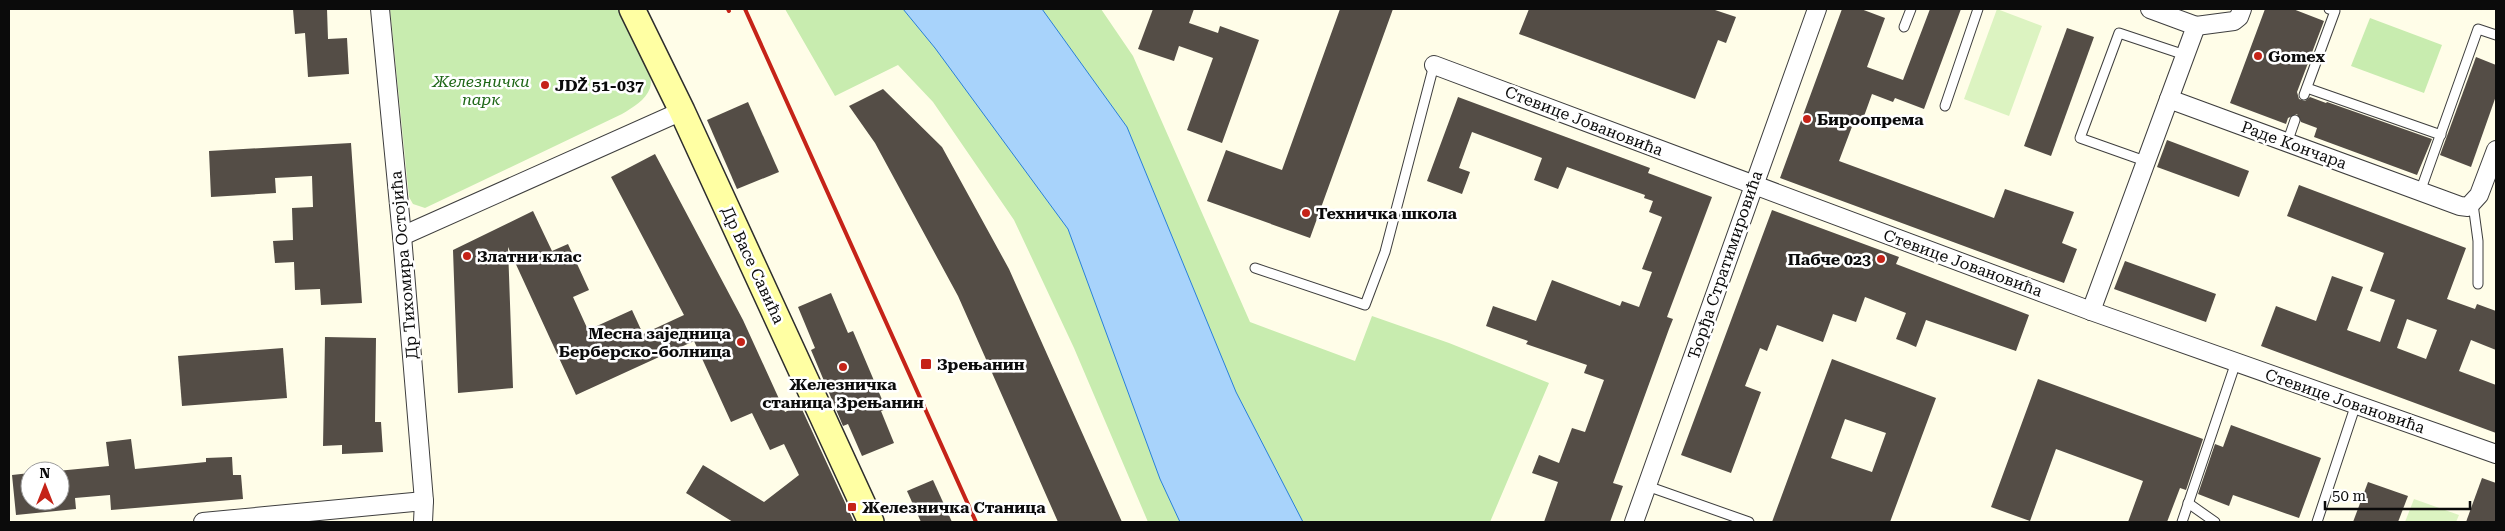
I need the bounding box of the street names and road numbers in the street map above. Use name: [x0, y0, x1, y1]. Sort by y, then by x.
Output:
street label: Стевице Јовановића: [1502, 82, 1666, 160]
street label: Раде Кончара: [2239, 117, 2350, 173]
street label: Ђорђа Стратимировића: [1684, 168, 1766, 362]
street label: Др Тихомира Остојића: [386, 170, 422, 360]
street label: Др Васе Савића: [717, 203, 789, 327]
street label: Стевице Јовановића: [1881, 225, 2045, 301]
street label: Стевице Јовановића: [2263, 365, 2428, 437]

